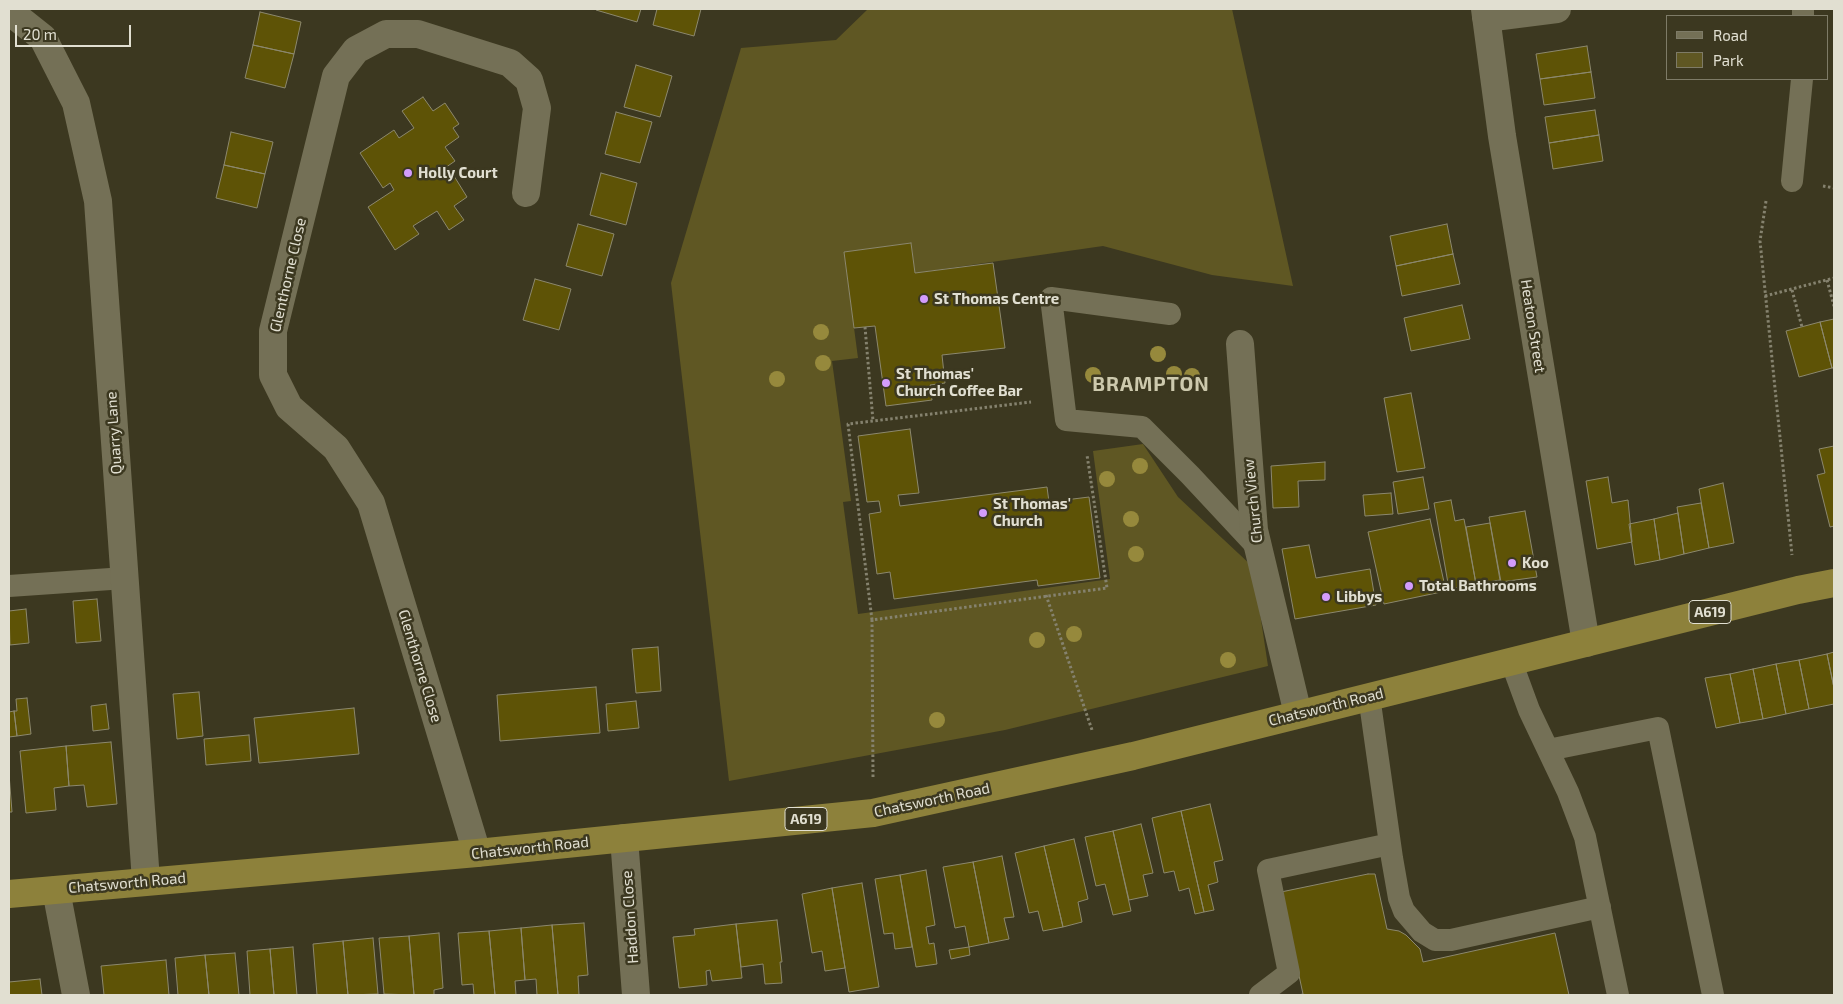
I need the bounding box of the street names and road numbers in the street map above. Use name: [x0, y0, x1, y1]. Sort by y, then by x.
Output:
street label: Glenthorne Close: [266, 216, 310, 334]
street label: Heaton Street: [1517, 278, 1549, 374]
street label: Quarry Lane: [102, 391, 126, 475]
street label: Church View: [1240, 458, 1266, 544]
road number: A619: [1689, 600, 1731, 624]
street label: Glenthorne Close: [394, 607, 446, 725]
street label: Chatsworth Road: [1267, 684, 1385, 730]
street label: Chatsworth Road: [872, 779, 992, 821]
road number: A619: [785, 808, 827, 831]
street label: Chatsworth Road: [470, 833, 590, 863]
street label: Chatsworth Road: [67, 869, 187, 897]
street label: Haddon Close: [618, 870, 642, 964]

